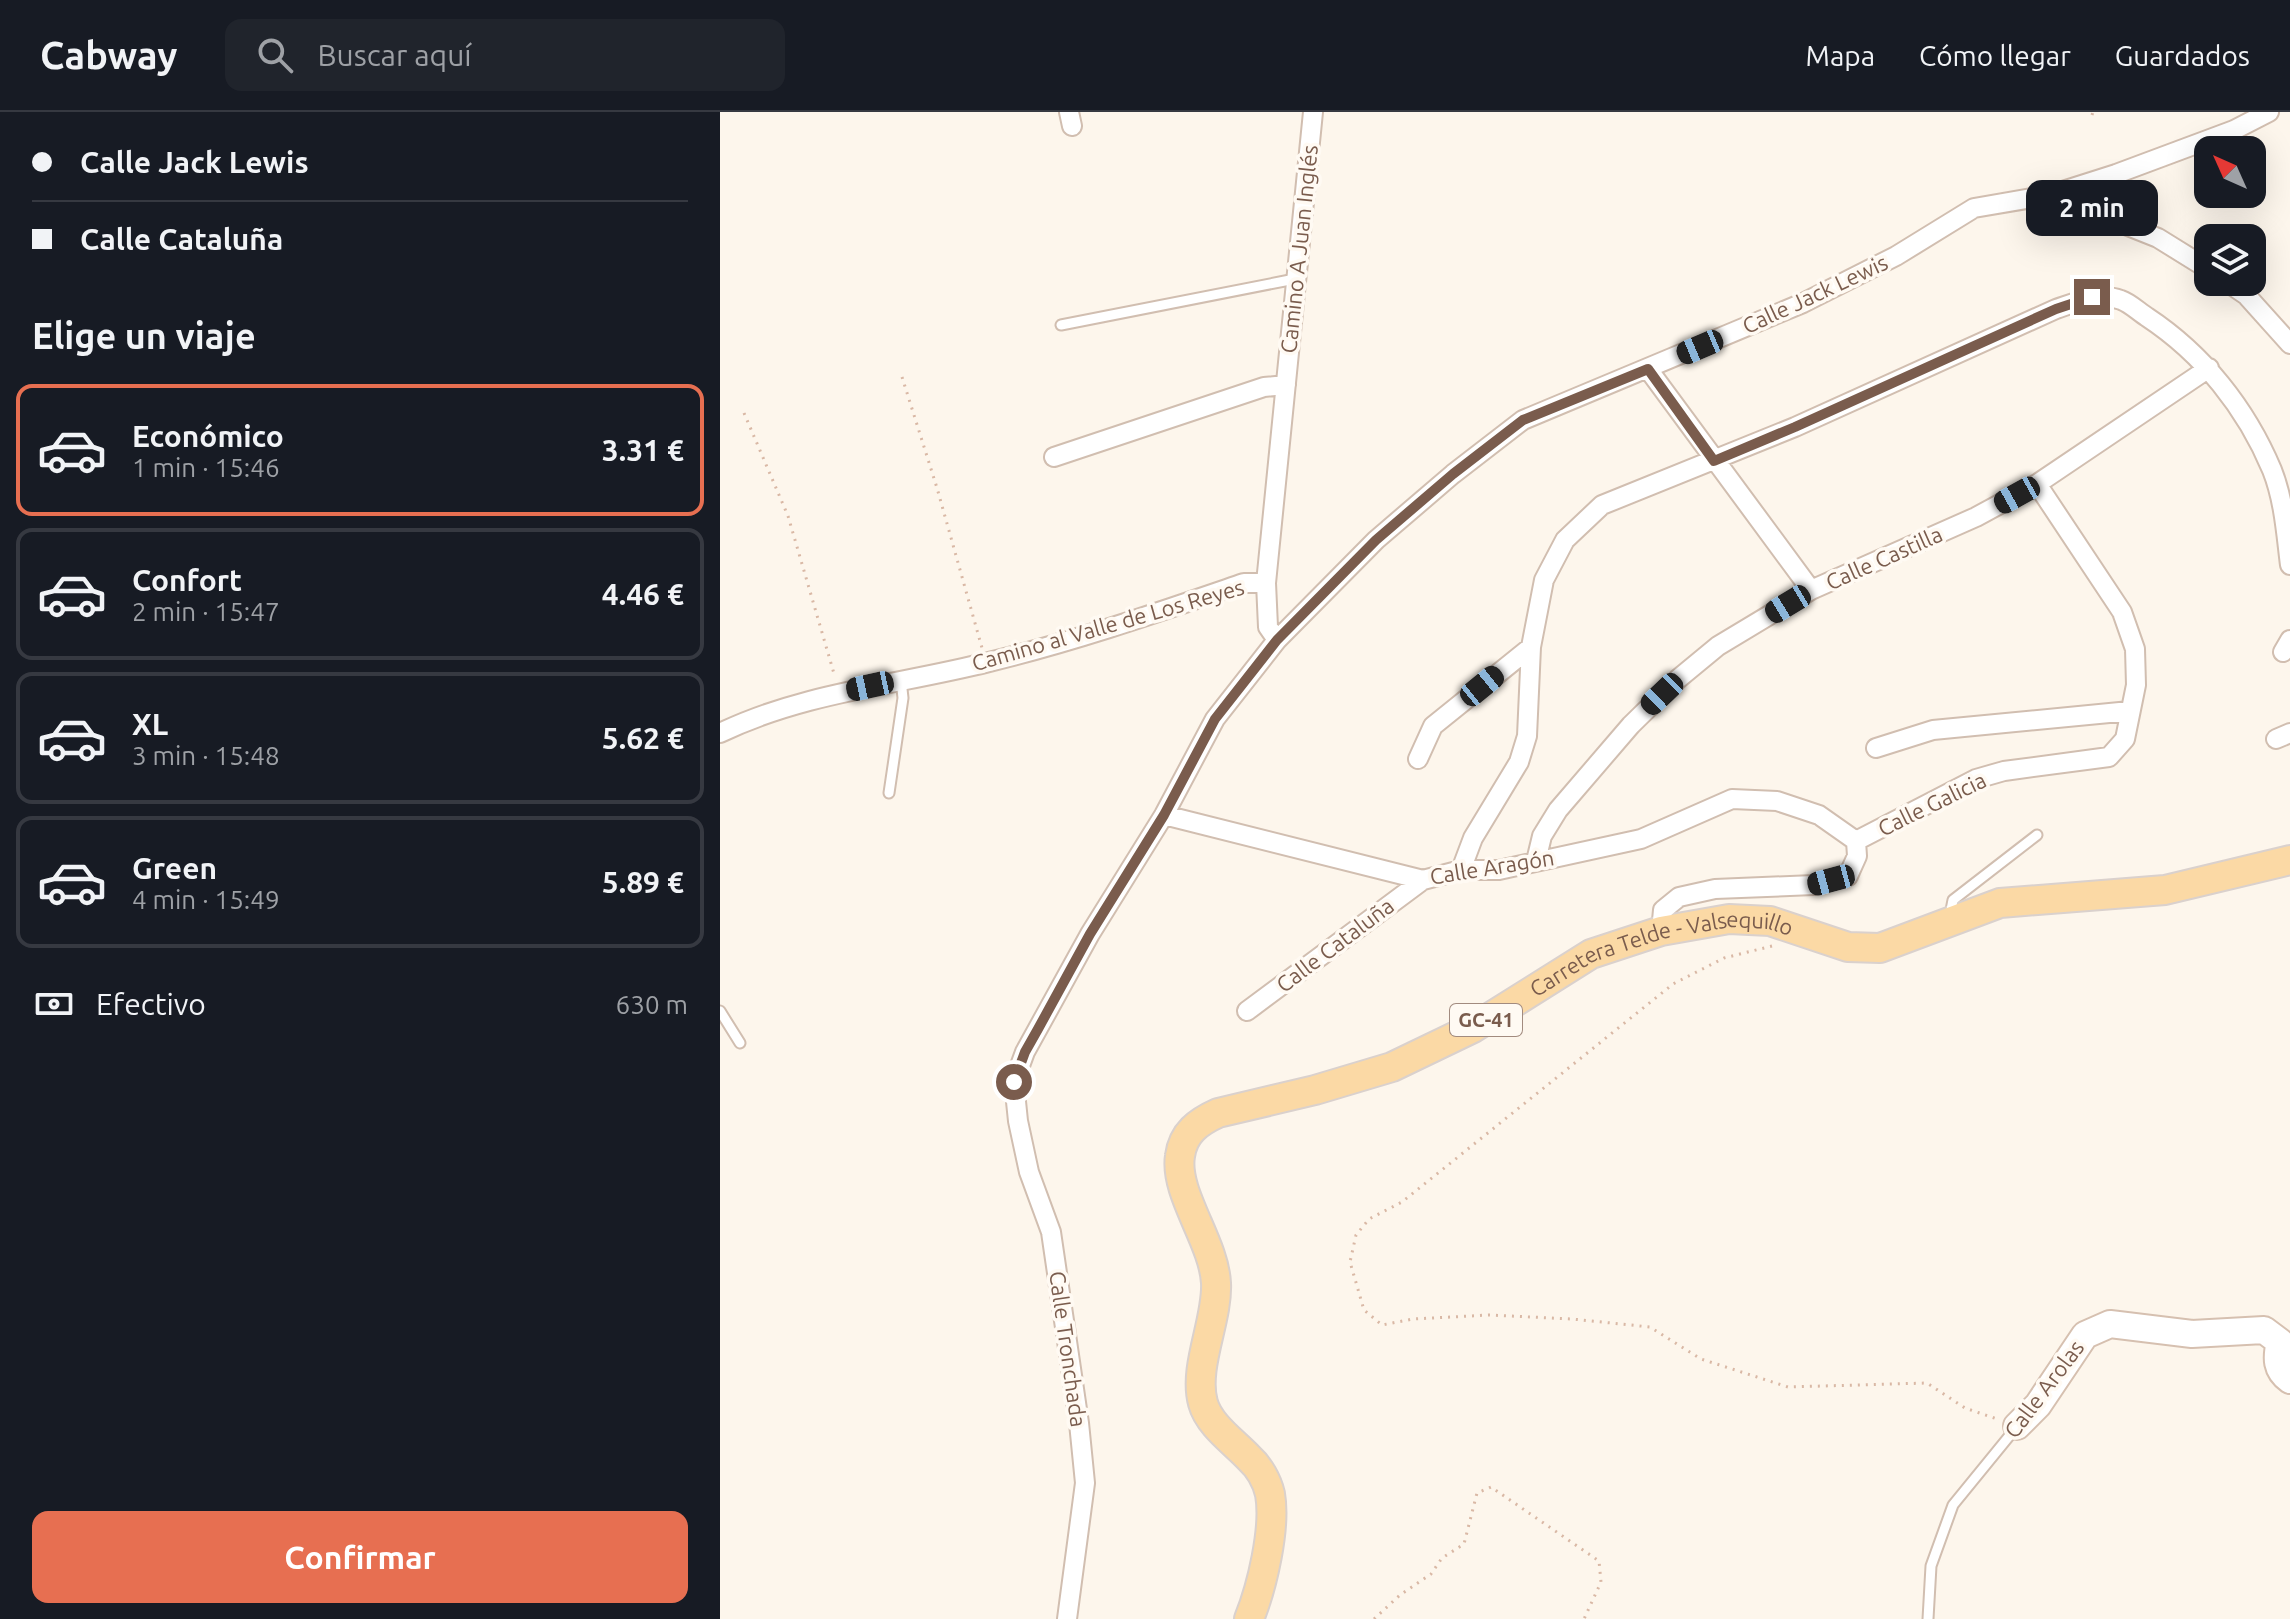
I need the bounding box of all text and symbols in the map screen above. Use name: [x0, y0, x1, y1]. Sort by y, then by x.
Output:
search box: [225, 19, 785, 91]
icon: search: [253, 33, 297, 77]
text: Cabway: [40, 34, 177, 76]
text: Buscar aquí: [317, 38, 472, 72]
text: Mapa: [1806, 40, 1875, 71]
text: Cómo llegar: [1919, 40, 2071, 71]
text: Guardados: [2115, 40, 2250, 71]
north arrow: [2194, 136, 2266, 208]
map controls: [2194, 136, 2266, 296]
street label: Camino A Juan Inglés: [1275, 143, 1322, 354]
text: Calle Jack Lewis: [80, 145, 309, 179]
callout: 2 min: [2026, 181, 2158, 237]
text: 2 min: [2059, 193, 2125, 222]
text: Calle Cataluña: [80, 222, 283, 256]
button: layers: [2194, 224, 2266, 296]
street label: Calle Jack Lewis: [1738, 249, 1891, 338]
route end: [2074, 279, 2110, 315]
text: Elige un viaje: [32, 315, 256, 356]
car: [1673, 327, 1727, 367]
icon: car: [36, 414, 108, 486]
text: Económico: [132, 419, 284, 453]
text: 3.31 €: [602, 433, 684, 467]
text: 1 min · 15:46: [132, 453, 280, 482]
car: [1990, 473, 2044, 517]
street label: Calle Castilla: [1822, 521, 1946, 594]
icon: car: [36, 558, 108, 630]
text: Confort: [132, 563, 242, 597]
street label: Camino al Valle de Los Reyes: [969, 574, 1247, 675]
text: 4.46 €: [602, 577, 684, 611]
car: [1761, 581, 1815, 627]
text: 2 min · 15:47: [132, 597, 280, 626]
car: [1456, 662, 1508, 710]
car: [844, 669, 896, 703]
car: [1636, 669, 1688, 719]
icon: car: [36, 702, 108, 774]
text: XL: [132, 707, 168, 741]
text: 5.62 €: [602, 721, 684, 755]
text: 3 min · 15:48: [132, 741, 280, 770]
street label: Calle Galicia: [1874, 767, 1990, 841]
street label: Calle Aragón: [1428, 844, 1556, 889]
icon: car: [36, 846, 108, 918]
text: Green: [132, 851, 217, 885]
car: [1805, 862, 1857, 898]
text: 5.89 €: [602, 865, 684, 899]
text: 4 min · 15:49: [132, 885, 280, 914]
street label: Calle Cataluña: [1271, 892, 1398, 997]
street label: Carretera Telde - Valsequillo: [1525, 906, 1797, 1001]
icon: cash: [32, 982, 76, 1026]
text: Efectivo: [96, 987, 206, 1021]
text: 630 m: [616, 990, 688, 1019]
road number: GC-41: [1450, 1004, 1522, 1036]
route start: [996, 1064, 1032, 1100]
street label: Calle Tronchada: [1045, 1269, 1092, 1428]
street label: Calle Arolas: [1999, 1335, 2088, 1442]
button: Confirmar: [32, 1511, 688, 1603]

